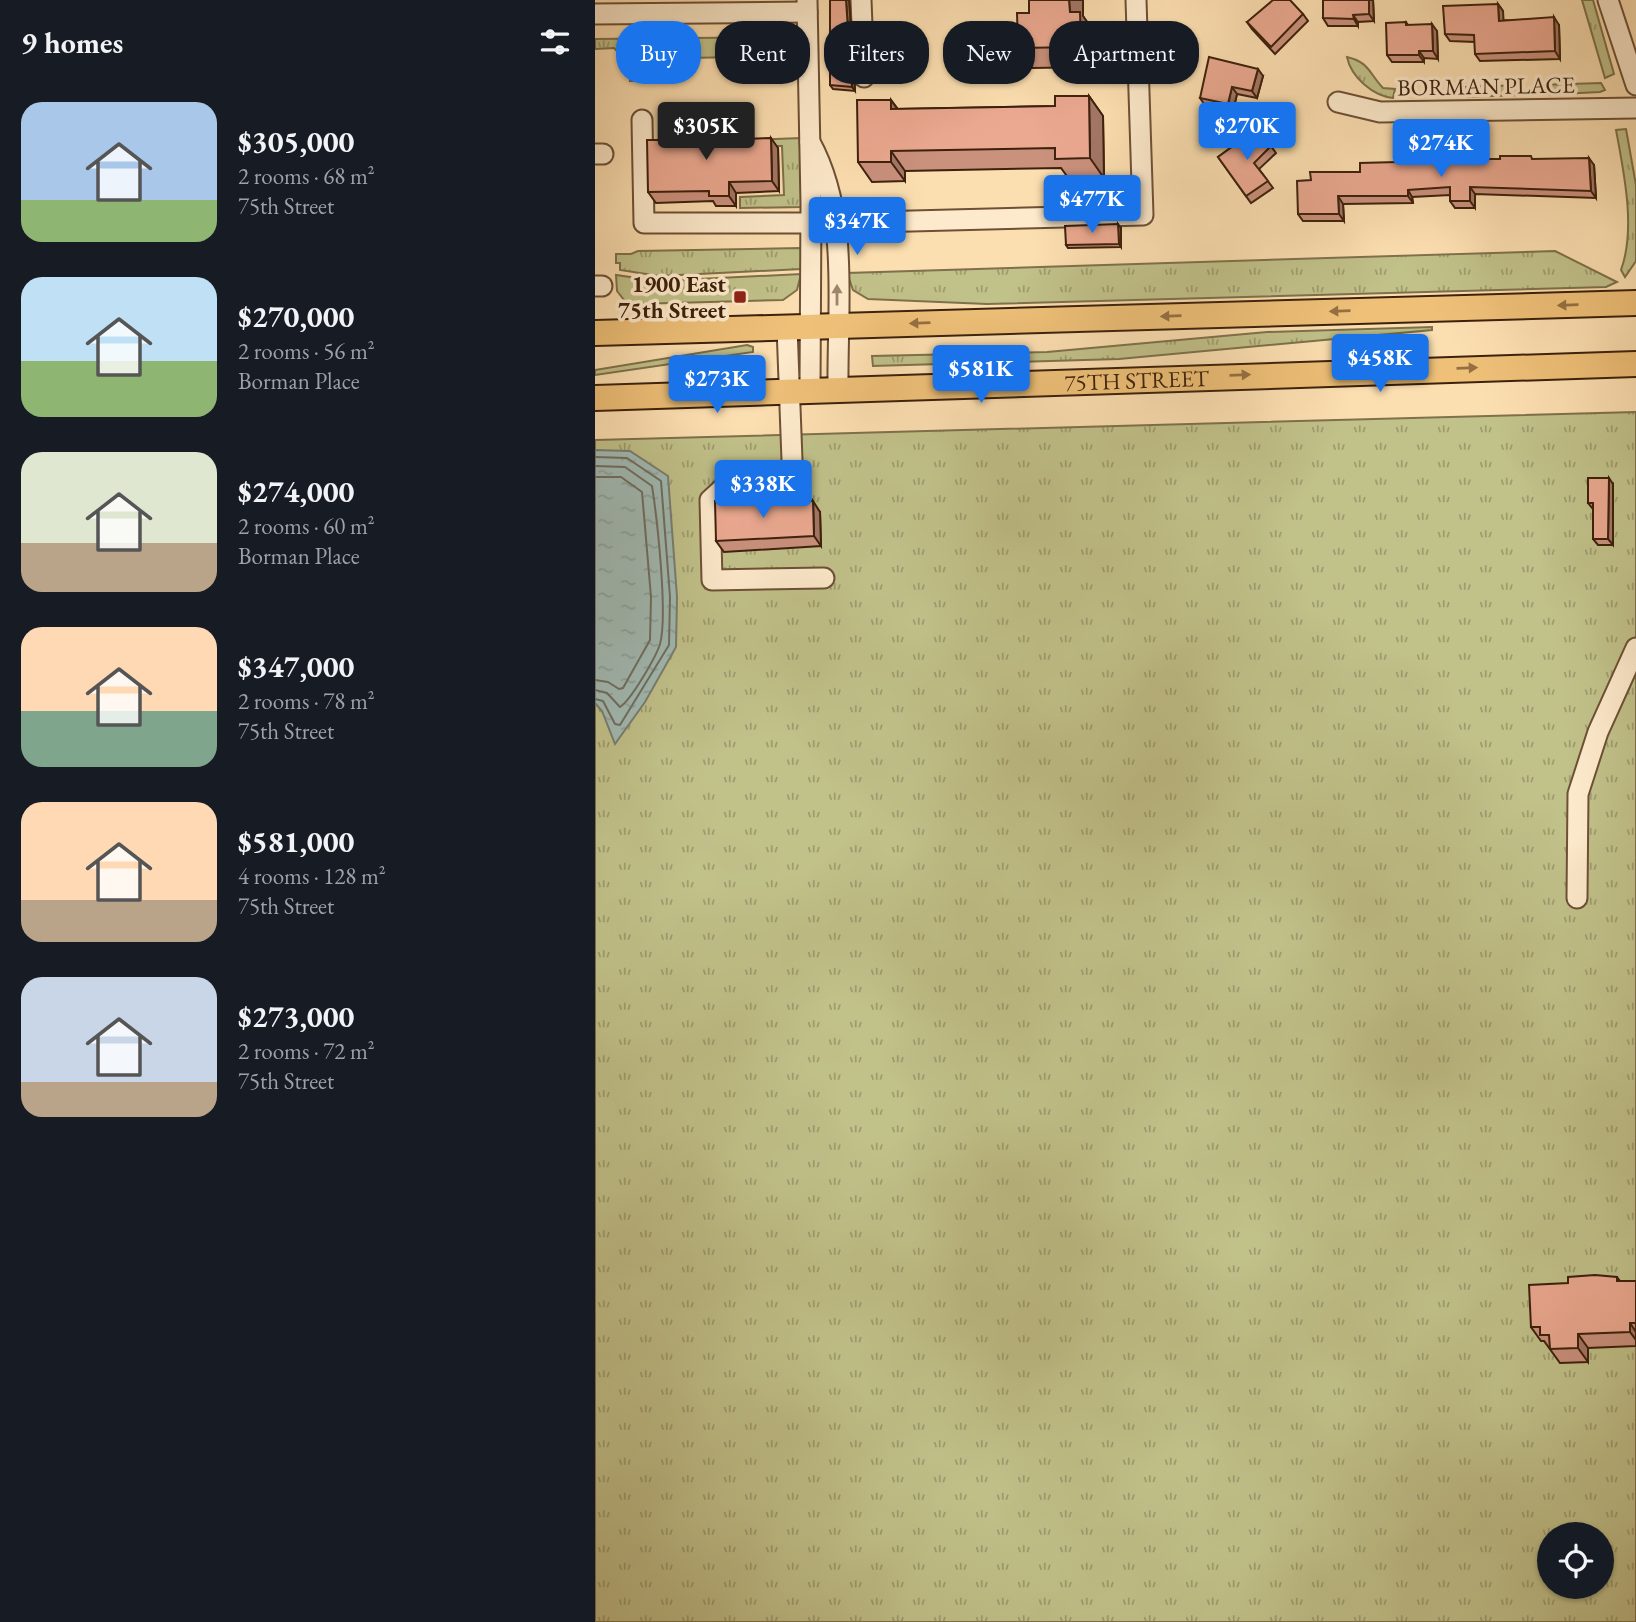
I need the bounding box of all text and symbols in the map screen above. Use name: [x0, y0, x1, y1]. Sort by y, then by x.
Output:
chip: Buy: [616, 21, 701, 84]
chip: Rent: [715, 21, 810, 84]
chip: Filters: [824, 21, 929, 84]
chip: New: [943, 21, 1035, 84]
chip: Apartment: [1049, 21, 1199, 84]
text: 9 homes: [21, 23, 123, 62]
icon: filters: [536, 23, 574, 61]
street label: BORMAN PLACE: [1397, 69, 1575, 103]
pin: $305K: [657, 102, 755, 162]
pin: $270K: [1198, 102, 1296, 162]
text: $305K: [674, 110, 738, 140]
text: $270K: [1215, 110, 1279, 140]
pin: $274K: [1392, 120, 1490, 179]
text: $305,000: [238, 122, 354, 161]
text: $274K: [1409, 127, 1473, 157]
icon: home: [77, 130, 161, 214]
text: 2 rooms · 68 m²: [238, 161, 375, 191]
pin: $477K: [1043, 176, 1141, 235]
text: $477K: [1060, 183, 1124, 213]
text: 75th Street: [238, 191, 334, 221]
pin: $347K: [808, 198, 906, 257]
text: $347K: [825, 205, 889, 235]
place label: 1900 East 75th Street: [618, 269, 726, 325]
one-way arrow: [831, 283, 843, 305]
marker: 1900 East 75th Street: [732, 289, 748, 305]
text: $270,000: [238, 297, 354, 336]
one-way arrow: [1557, 299, 1579, 310]
icon: home: [77, 305, 161, 389]
one-way arrow: [1329, 305, 1351, 317]
one-way arrow: [1160, 310, 1182, 322]
one-way arrow: [909, 317, 931, 329]
pin: $458K: [1331, 334, 1429, 394]
text: 2 rooms · 56 m²: [238, 336, 375, 366]
text: $458K: [1348, 342, 1412, 372]
pin: $581K: [932, 346, 1030, 405]
text: $581K: [949, 353, 1013, 383]
pin: $273K: [668, 356, 766, 415]
text: $273K: [685, 363, 749, 393]
street label: 75TH STREET: [1064, 363, 1210, 398]
one-way arrow: [1457, 363, 1479, 374]
text: Borman Place: [238, 366, 360, 396]
one-way arrow: [1229, 369, 1251, 380]
pin: $338K: [714, 461, 812, 520]
text: $338K: [731, 468, 795, 498]
text: $274,000: [238, 472, 354, 511]
icon: home: [77, 480, 161, 564]
text: 2 rooms · 60 m²: [238, 511, 375, 541]
text: Borman Place: [238, 541, 360, 571]
text: $347,000: [238, 647, 354, 686]
icon: home: [77, 655, 161, 739]
text: 2 rooms · 78 m²: [238, 686, 375, 716]
text: 75th Street: [238, 716, 334, 746]
text: $581,000: [238, 822, 354, 861]
icon: home: [77, 830, 161, 914]
text: 4 rooms · 128 m²: [238, 861, 386, 891]
text: 75th Street: [238, 891, 334, 921]
text: $273,000: [238, 997, 354, 1036]
icon: home: [77, 1005, 161, 1089]
text: 2 rooms · 72 m²: [238, 1036, 375, 1066]
text: 75th Street: [238, 1066, 334, 1096]
map controls: [1537, 1522, 1614, 1599]
button: locate: [1537, 1522, 1614, 1599]

